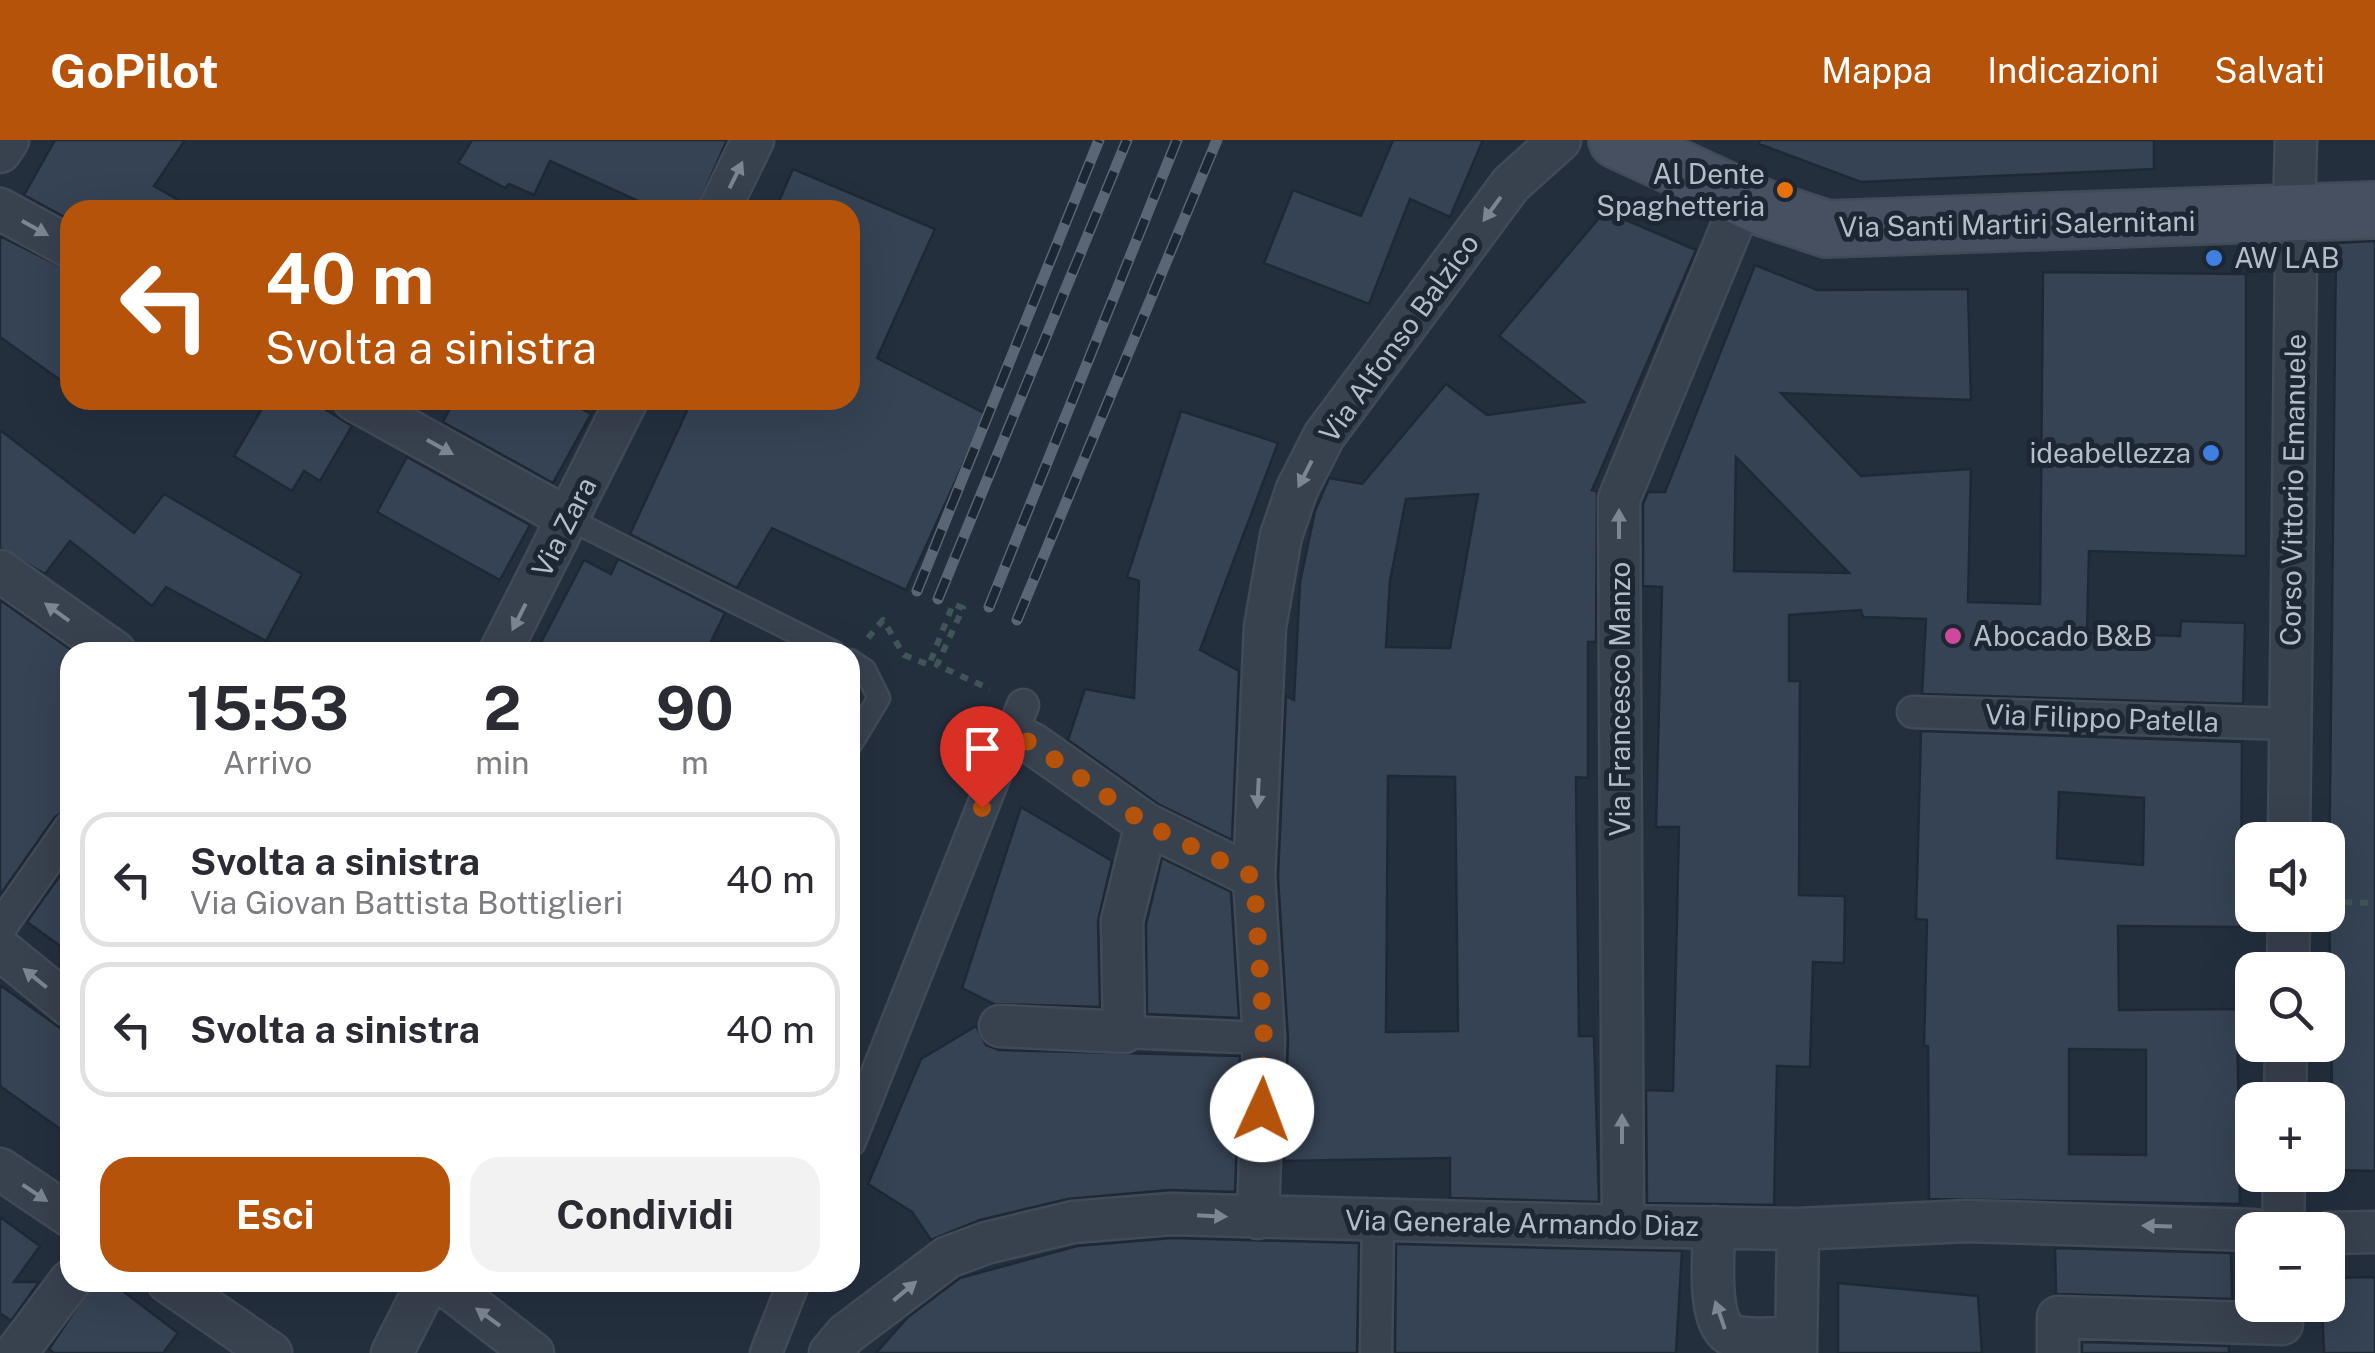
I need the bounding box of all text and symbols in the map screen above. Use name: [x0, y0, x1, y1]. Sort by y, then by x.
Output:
text: GoPilot: [50, 42, 219, 99]
text: Mappa: [1821, 50, 1932, 91]
text: Indicazioni: [1987, 50, 2159, 91]
text: Salvati: [2214, 50, 2325, 91]
place label: Al Dente Spaghetteria: [1596, 157, 1765, 222]
one-way arrow: [727, 160, 744, 189]
marker: Al Dente Spaghetteria: [1774, 179, 1796, 201]
one-way arrow: [1483, 196, 1502, 222]
street label: Via Santi Martiri Salernitani: [1838, 204, 2196, 243]
one-way arrow: [21, 219, 49, 236]
street label: Via Alfonso Balzico: [1312, 227, 1485, 448]
text: 40 m: [265, 237, 435, 320]
icon: left: [100, 240, 230, 370]
place label: AW LAB: [2234, 241, 2339, 274]
marker: AW LAB: [2203, 247, 2225, 269]
text: Svolta a sinistra: [265, 321, 597, 374]
street label: Corso Vittorio Emanuele: [2273, 334, 2312, 646]
place label: ideabellezza: [2029, 436, 2191, 469]
one-way arrow: [425, 439, 454, 456]
marker: ideabellezza: [2200, 442, 2222, 464]
one-way arrow: [1297, 460, 1314, 489]
street label: Via Zara: [524, 471, 603, 582]
one-way arrow: [1611, 507, 1627, 539]
street label: Via Francesco Manzo: [1603, 562, 1636, 836]
one-way arrow: [44, 602, 71, 622]
one-way arrow: [511, 602, 528, 631]
place label: Abocado B&B: [1973, 619, 2152, 652]
marker: Abocado B&B: [1942, 625, 1964, 647]
text: 15:53: [186, 673, 349, 744]
text: 2: [483, 673, 521, 744]
text: 90: [656, 673, 734, 744]
street label: Via Filippo Patella: [1985, 697, 2219, 738]
pin: [940, 706, 1025, 809]
icon: arrive: [955, 721, 1010, 776]
text: Arrivo: [223, 744, 312, 781]
text: min: [475, 744, 530, 781]
text: m: [681, 744, 709, 781]
one-way arrow: [1250, 778, 1266, 810]
map controls: [2235, 822, 2345, 1322]
button: sound: [2235, 822, 2345, 932]
text: Svolta a sinistra: [190, 839, 480, 884]
icon: left: [105, 852, 160, 907]
text: 40 m: [726, 857, 815, 902]
text: Via Giovan Battista Bottiglieri: [190, 884, 623, 921]
button: search: [2235, 952, 2345, 1062]
one-way arrow: [22, 968, 48, 989]
icon: left: [105, 1002, 160, 1057]
text: Svolta a sinistra: [190, 1007, 480, 1052]
text: 40 m: [726, 1007, 815, 1052]
position arrow: [1210, 1058, 1314, 1162]
button: +: [2235, 1082, 2345, 1192]
one-way arrow: [1614, 1112, 1630, 1144]
button: Esci: [100, 1157, 450, 1272]
button: Condividi: [470, 1157, 820, 1272]
one-way arrow: [21, 1183, 49, 1201]
street label: Via Generale Armando Diaz: [1345, 1203, 1699, 1242]
one-way arrow: [1197, 1208, 1229, 1224]
button: −: [2235, 1212, 2345, 1322]
one-way arrow: [2141, 1218, 2173, 1234]
one-way arrow: [892, 1281, 917, 1303]
one-way arrow: [1712, 1300, 1727, 1330]
one-way arrow: [475, 1307, 501, 1327]

